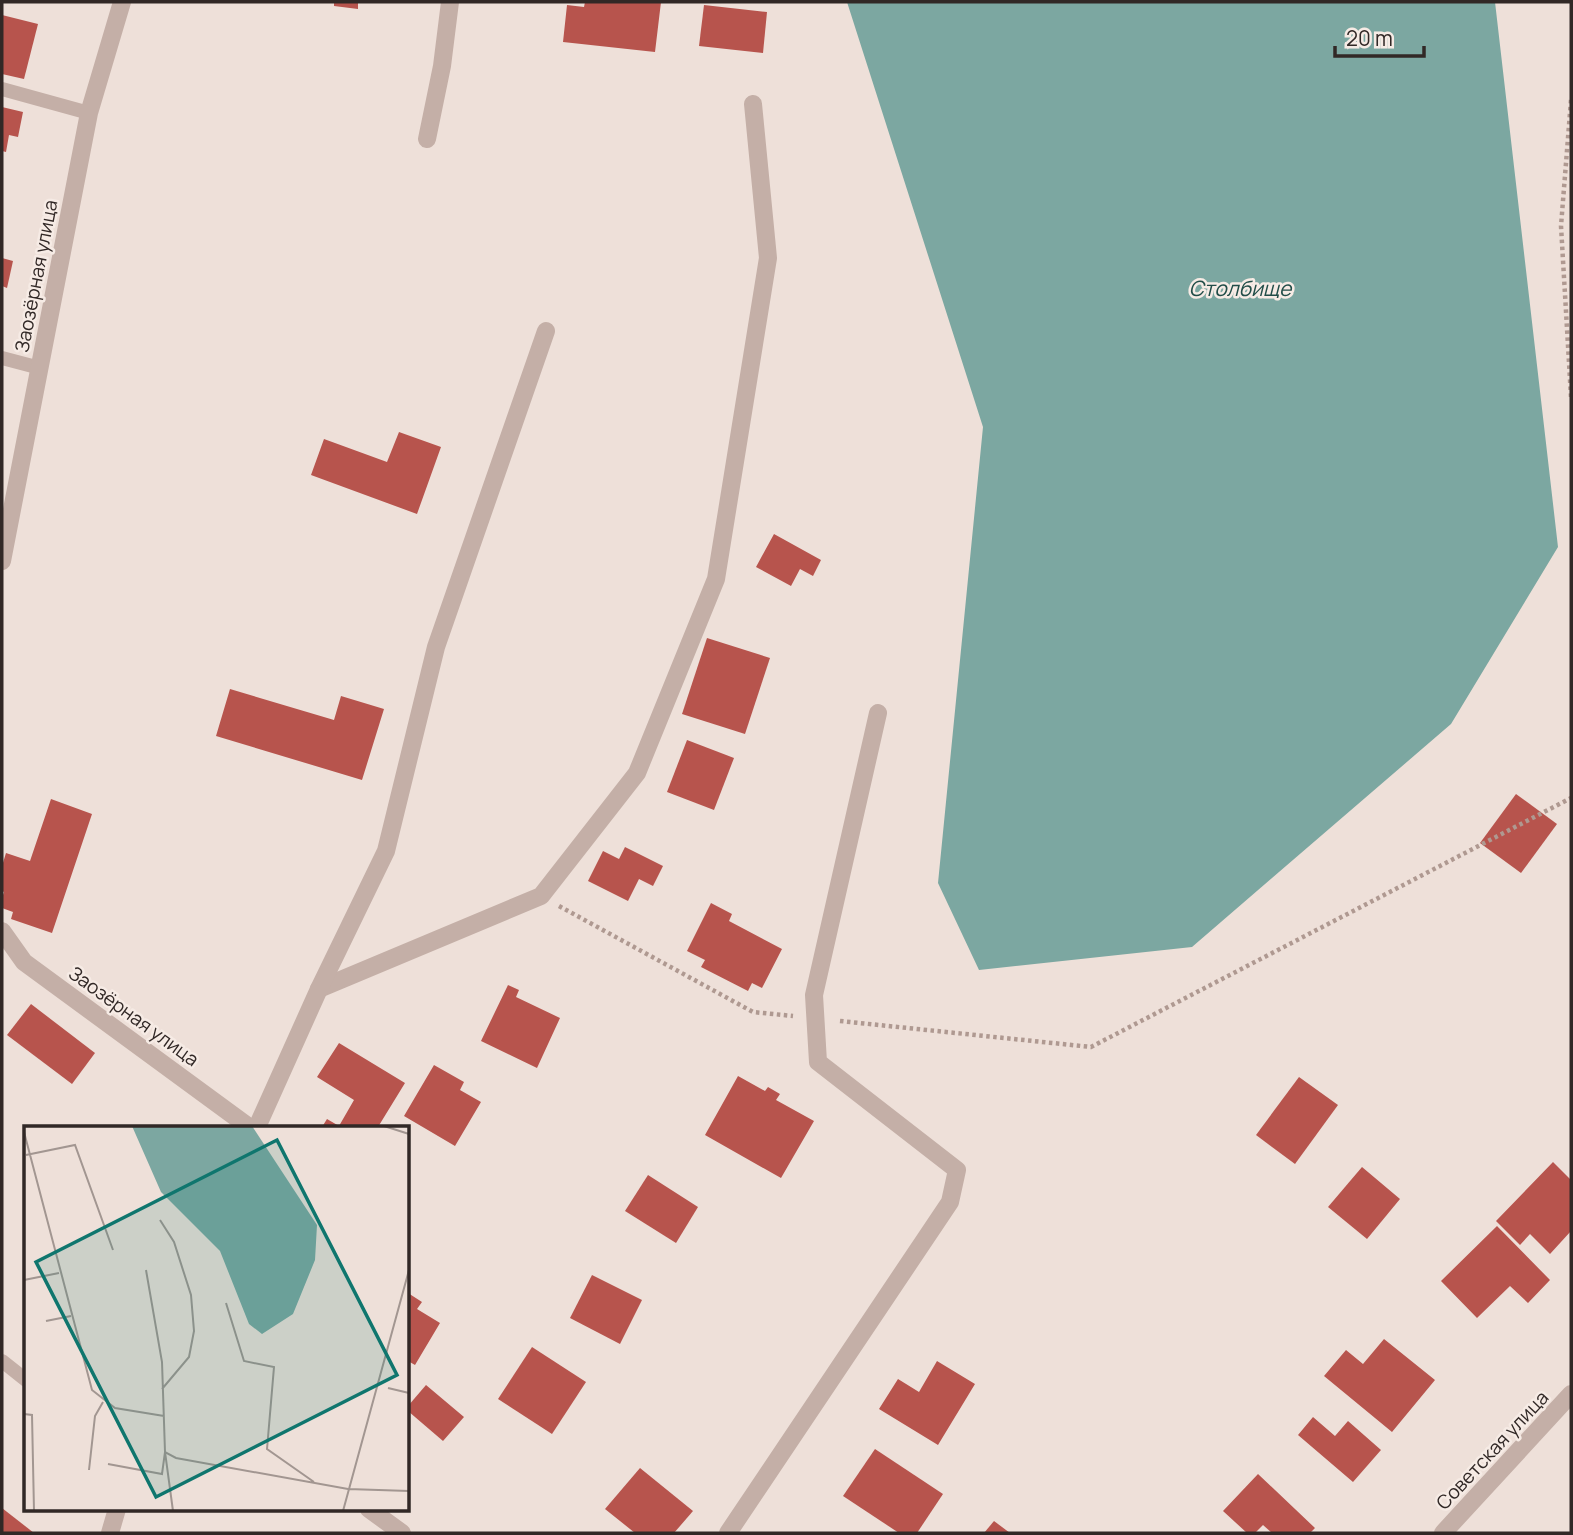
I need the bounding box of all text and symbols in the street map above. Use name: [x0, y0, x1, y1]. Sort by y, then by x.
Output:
scale bar: [1335, 14, 1424, 58]
text: 20 m: [1346, 24, 1393, 52]
street label: Заозёрная улица: [8, 198, 64, 354]
water label: Столбище: [1189, 274, 1293, 302]
street label: Заозёрная улица: [64, 960, 204, 1072]
inset map: [24, 1126, 410, 1510]
street label: Советская улица: [1430, 1385, 1554, 1515]

